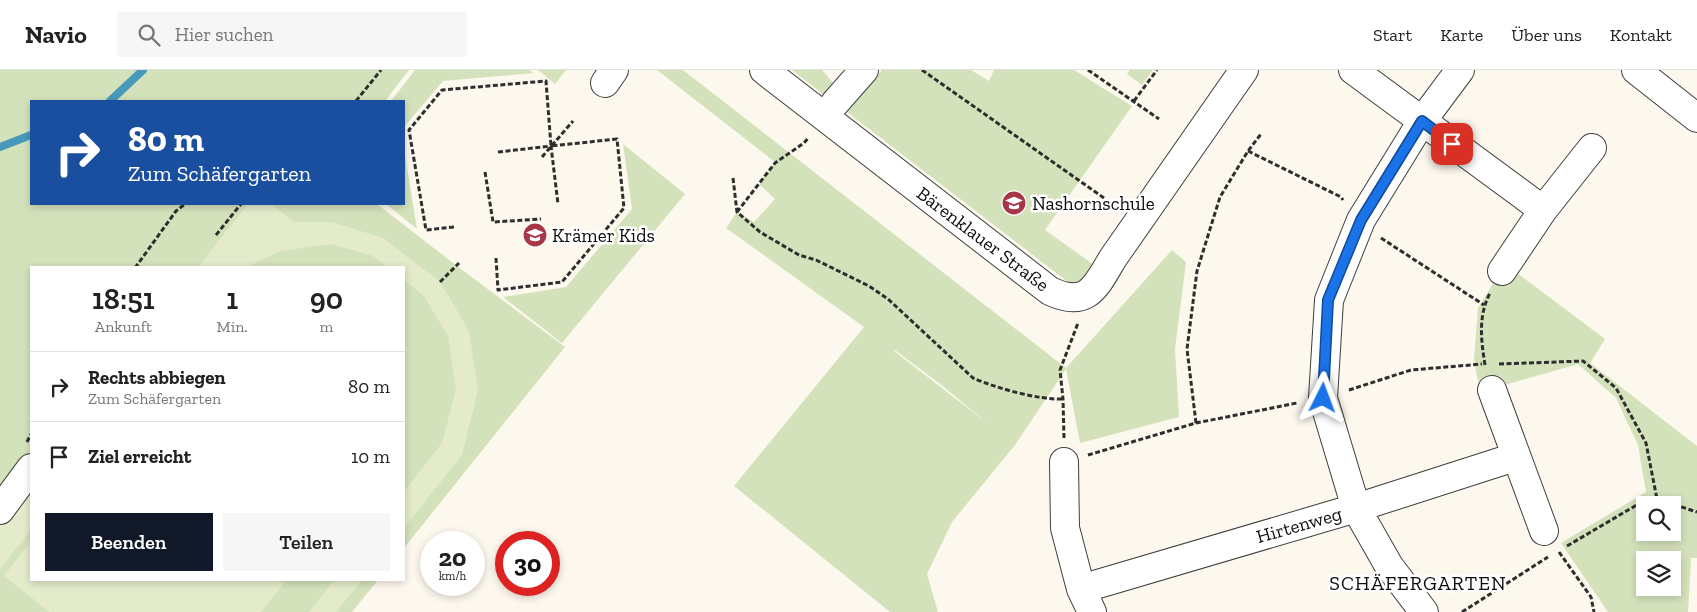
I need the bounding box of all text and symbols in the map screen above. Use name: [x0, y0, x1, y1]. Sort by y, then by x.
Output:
search box: [117, 12, 467, 57]
text: Navio: [25, 20, 87, 49]
icon: search: [135, 21, 163, 49]
text: Hier suchen: [175, 23, 274, 46]
text: Start: [1373, 24, 1412, 46]
text: Karte: [1440, 24, 1483, 46]
text: Über uns: [1511, 24, 1582, 46]
text: Kontakt: [1610, 24, 1672, 46]
text: 80 m: [128, 118, 204, 160]
icon: right: [45, 120, 110, 185]
pin: [1431, 123, 1473, 165]
icon: arrive: [1438, 130, 1466, 158]
text: Zum Schäfergarten: [128, 160, 311, 187]
street label: Bärenklauer Straße: [912, 182, 1054, 296]
school or university icon: Nashornschule: [1001, 190, 1027, 216]
place label: Nashornschule: [1032, 192, 1155, 215]
school or university icon: Krämer Kids: [522, 222, 548, 248]
place label: Krämer Kids: [552, 224, 655, 247]
text: 18:51: [92, 281, 155, 317]
text: 1: [226, 281, 238, 317]
text: 90: [310, 281, 343, 317]
text: Ankunft: [95, 317, 152, 336]
text: Min.: [217, 317, 248, 336]
text: m: [319, 317, 333, 336]
text: Rechts abbiegen: [88, 366, 226, 389]
position arrow: [1296, 371, 1348, 423]
icon: right: [45, 373, 73, 401]
text: 80 m: [348, 375, 390, 398]
text: Zum Schäfergarten: [88, 389, 221, 408]
icon: arrive: [45, 443, 73, 471]
text: Ziel erreicht: [88, 445, 191, 468]
text: 10 m: [351, 445, 390, 468]
map controls: [1636, 496, 1681, 596]
button: search: [1636, 496, 1681, 541]
street label: Hirtenweg: [1254, 502, 1345, 548]
button: Beenden: [45, 513, 213, 571]
button: Teilen: [223, 513, 390, 571]
speed limit sign: 30: [495, 531, 560, 596]
text: 20: [439, 542, 466, 572]
button: layers: [1636, 551, 1681, 596]
text: km/h: [439, 569, 466, 583]
district label: SCHÄFERGARTEN: [1329, 571, 1507, 595]

